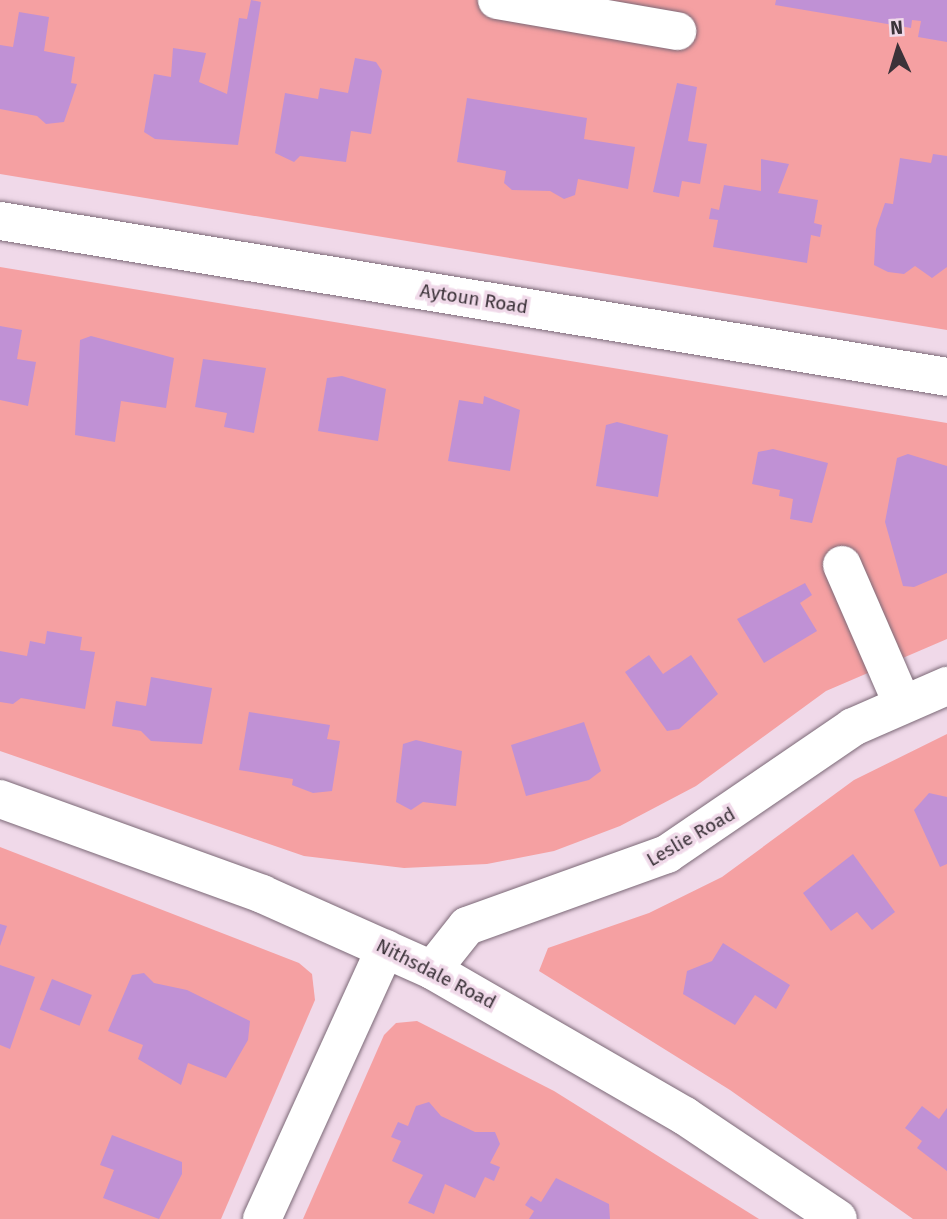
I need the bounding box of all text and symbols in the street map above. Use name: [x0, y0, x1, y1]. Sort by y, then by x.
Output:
north arrow: [863, 14, 933, 84]
text: N: [889, 16, 904, 39]
street label: Aytoun Road: [418, 279, 530, 319]
street label: Leslie Road: [643, 803, 739, 871]
street label: Nithsdale Road: [372, 934, 500, 1014]

